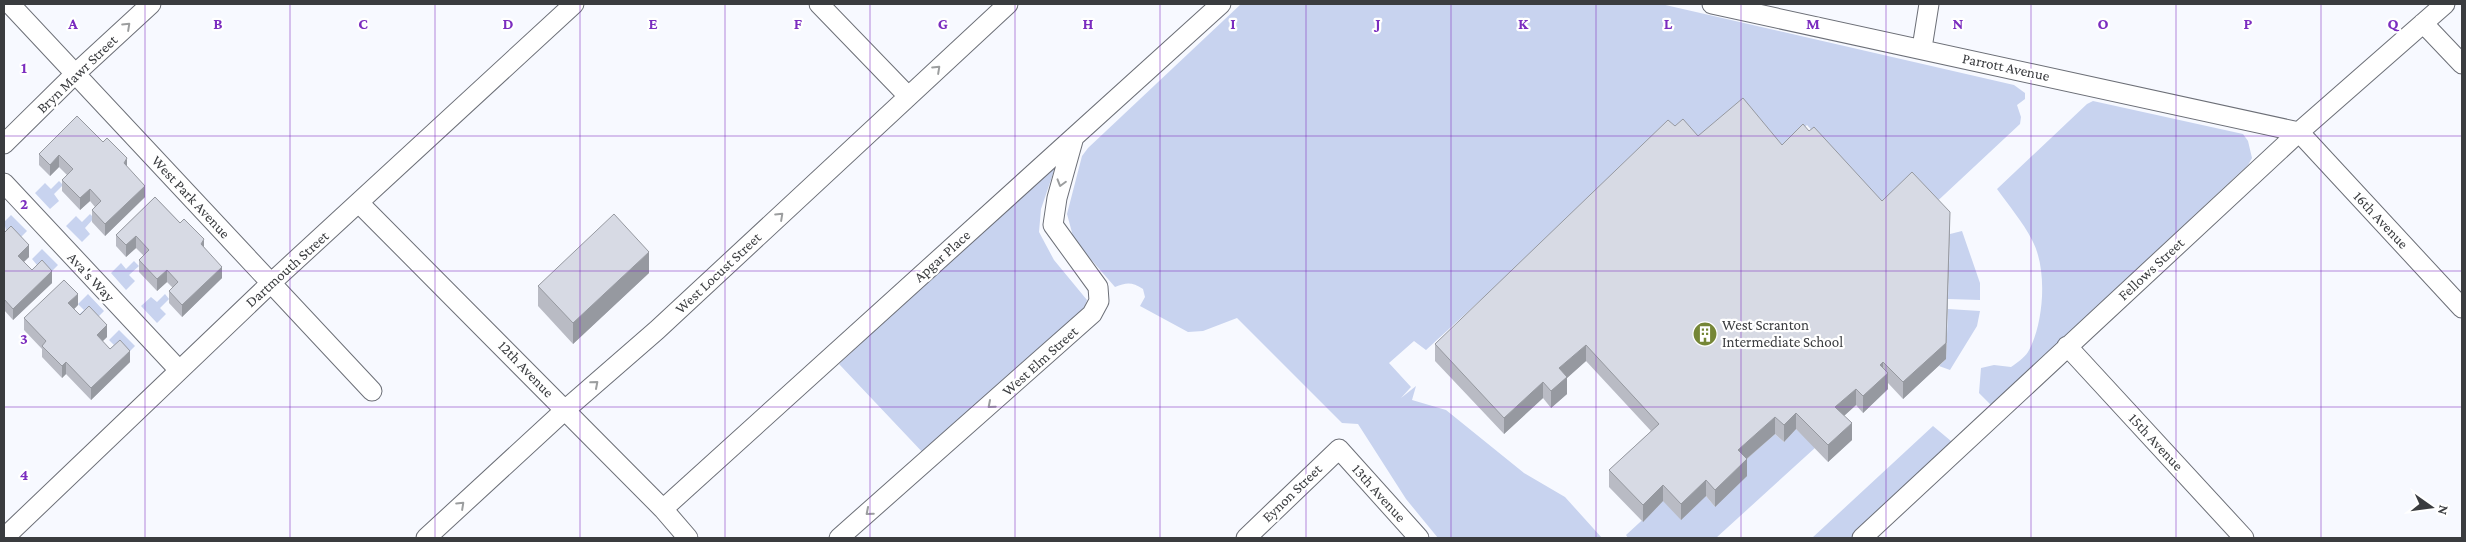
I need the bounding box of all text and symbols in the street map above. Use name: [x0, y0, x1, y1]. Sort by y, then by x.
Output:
text: A: [67, 15, 78, 32]
text: B: [213, 15, 223, 32]
text: C: [358, 15, 368, 32]
text: D: [502, 15, 514, 32]
text: E: [648, 15, 658, 32]
text: F: [794, 15, 803, 32]
text: G: [938, 15, 948, 32]
text: H: [1083, 15, 1094, 32]
text: I: [1230, 15, 1236, 32]
text: J: [1373, 15, 1381, 32]
text: K: [1518, 15, 1529, 32]
text: L: [1664, 15, 1673, 32]
text: M: [1806, 15, 1820, 32]
text: N: [1953, 15, 1964, 32]
text: O: [2097, 15, 2109, 32]
text: P: [2244, 15, 2253, 32]
text: Q: [2387, 15, 2399, 32]
one-way arrow: [122, 23, 131, 32]
street label: Bryn Mawr Street: [34, 31, 122, 117]
street label: Parrott Avenue: [1961, 50, 2052, 84]
text: 1: [21, 59, 27, 76]
one-way arrow: [931, 66, 940, 75]
street label: West Park Avenue: [149, 152, 234, 242]
one-way arrow: [1057, 178, 1067, 186]
street label: 16th Avenue: [2350, 188, 2412, 252]
text: 2: [20, 195, 28, 212]
one-way arrow: [774, 213, 783, 222]
street label: Apgar Place: [911, 226, 974, 286]
street label: Dartmouth Street: [242, 227, 332, 310]
street label: West Locust Street: [672, 228, 765, 317]
street label: Fellows Street: [2115, 234, 2188, 303]
street label: Ava's Way: [64, 249, 118, 305]
place label: West Scranton Intermediate School: [1722, 317, 1843, 350]
building icon: West Scranton Intermediate School: [1692, 321, 1718, 347]
street label: West Elm Street: [999, 322, 1082, 399]
text: 3: [20, 330, 28, 347]
street label: 12th Avenue: [495, 337, 557, 401]
one-way arrow: [589, 381, 598, 390]
one-way arrow: [987, 399, 996, 408]
street label: 15th Avenue: [2126, 410, 2187, 474]
street label: Eynon Street: [1259, 460, 1326, 526]
street label: 13th Avenue: [1349, 461, 1409, 525]
text: 4: [20, 466, 29, 483]
north arrow: [2406, 482, 2456, 532]
one-way arrow: [456, 502, 465, 511]
text: N: [2435, 504, 2453, 517]
one-way arrow: [865, 507, 874, 516]

